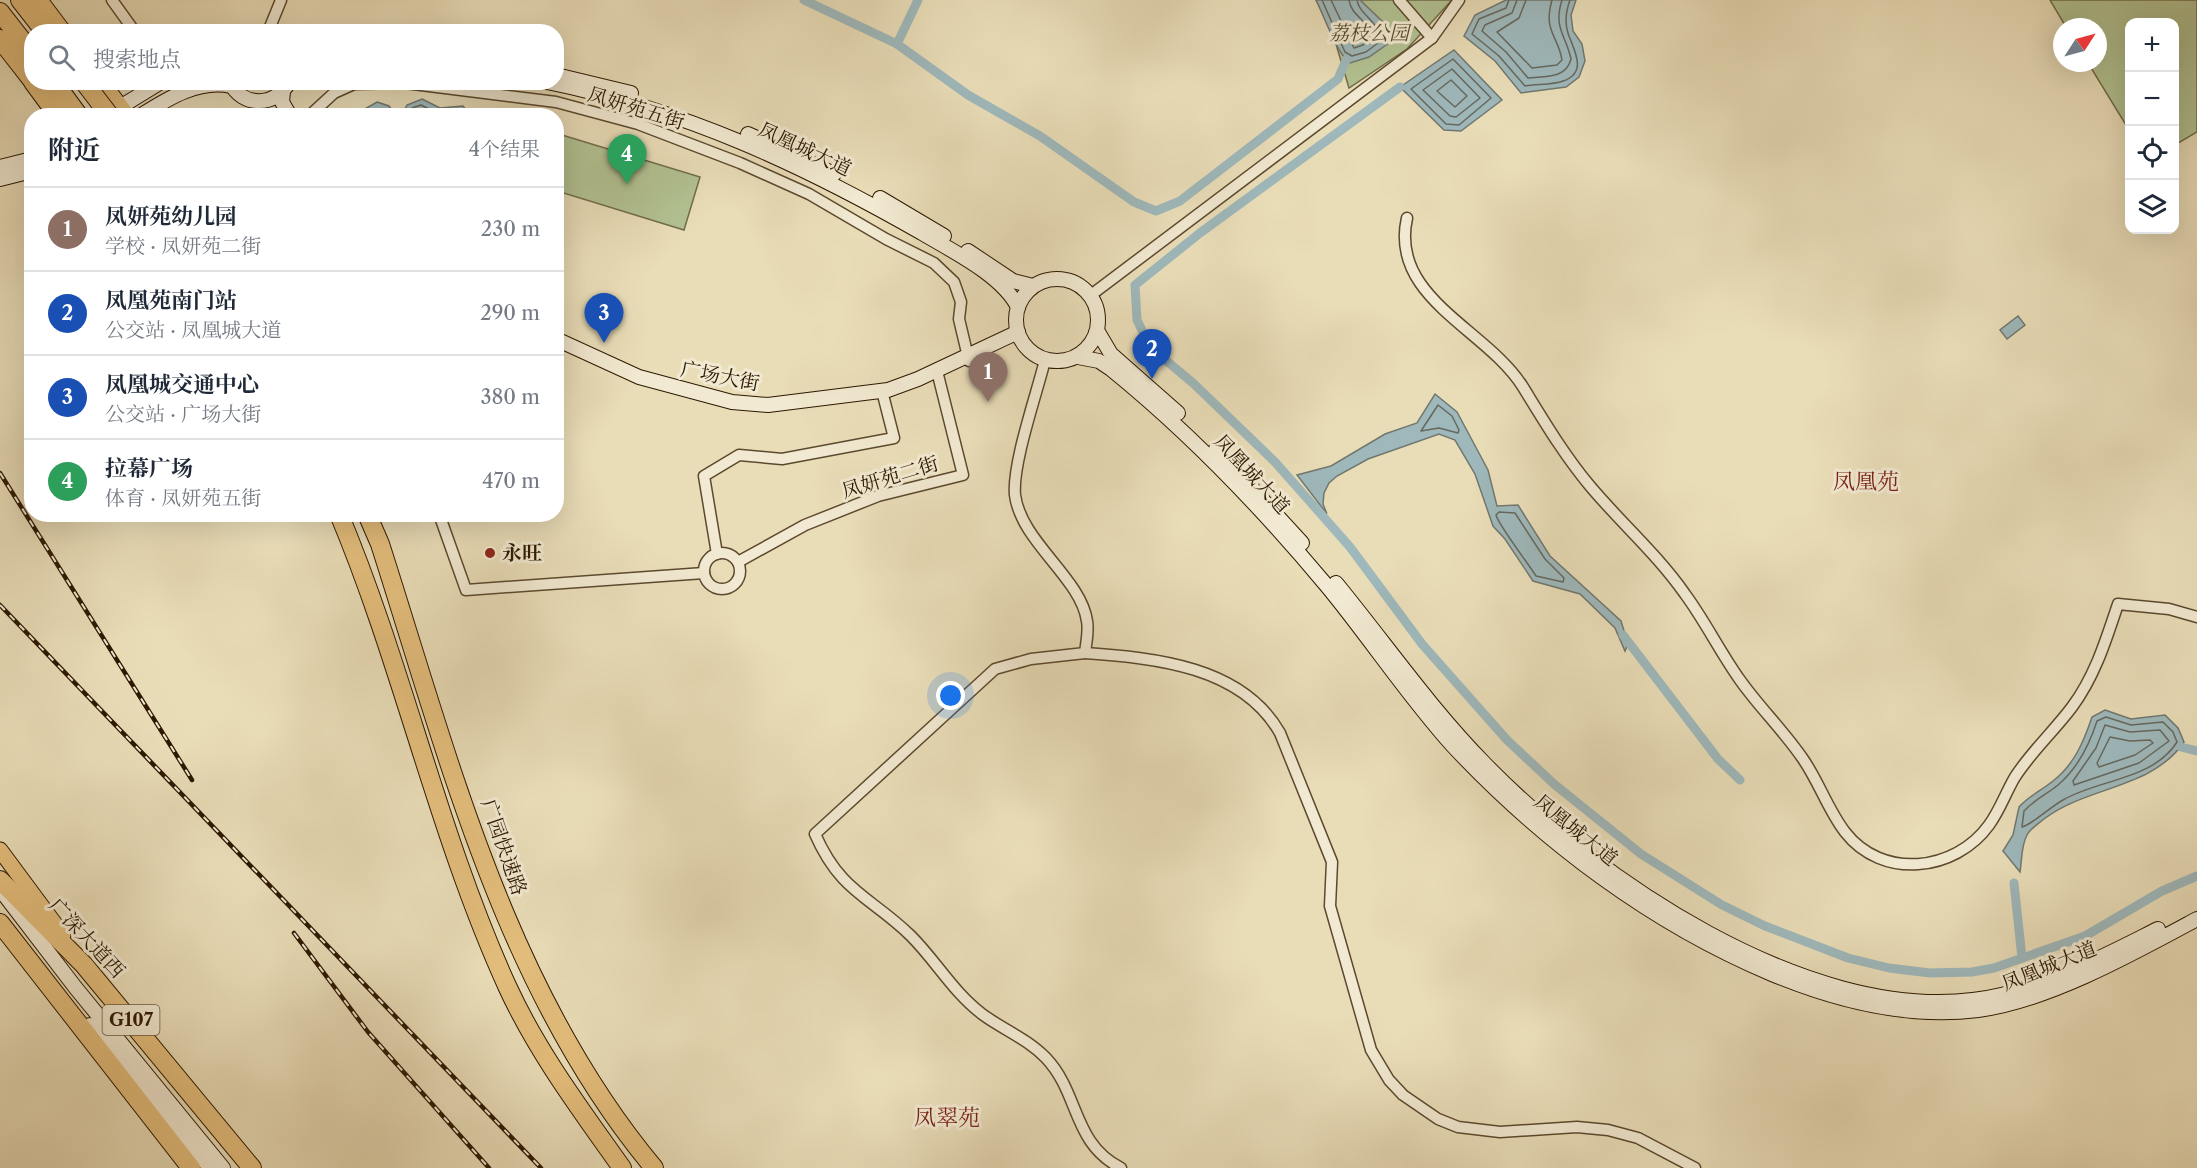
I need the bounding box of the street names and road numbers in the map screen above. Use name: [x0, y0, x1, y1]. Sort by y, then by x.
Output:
street label: 凤妍苑五街: [585, 82, 687, 134]
street label: 凤凰城大道: [755, 117, 855, 181]
street label: 广场大街: [678, 357, 762, 395]
street label: 凤凰城大道: [1209, 429, 1295, 519]
street label: 凤妍苑二街: [839, 451, 941, 503]
street label: 凤凰城大道: [1530, 789, 1622, 871]
street label: 广园快速路: [476, 796, 532, 898]
street label: 广深大道西: [44, 893, 130, 983]
street label: 凤凰城大道: [1998, 936, 2100, 996]
road number: G107: [102, 1005, 160, 1035]

